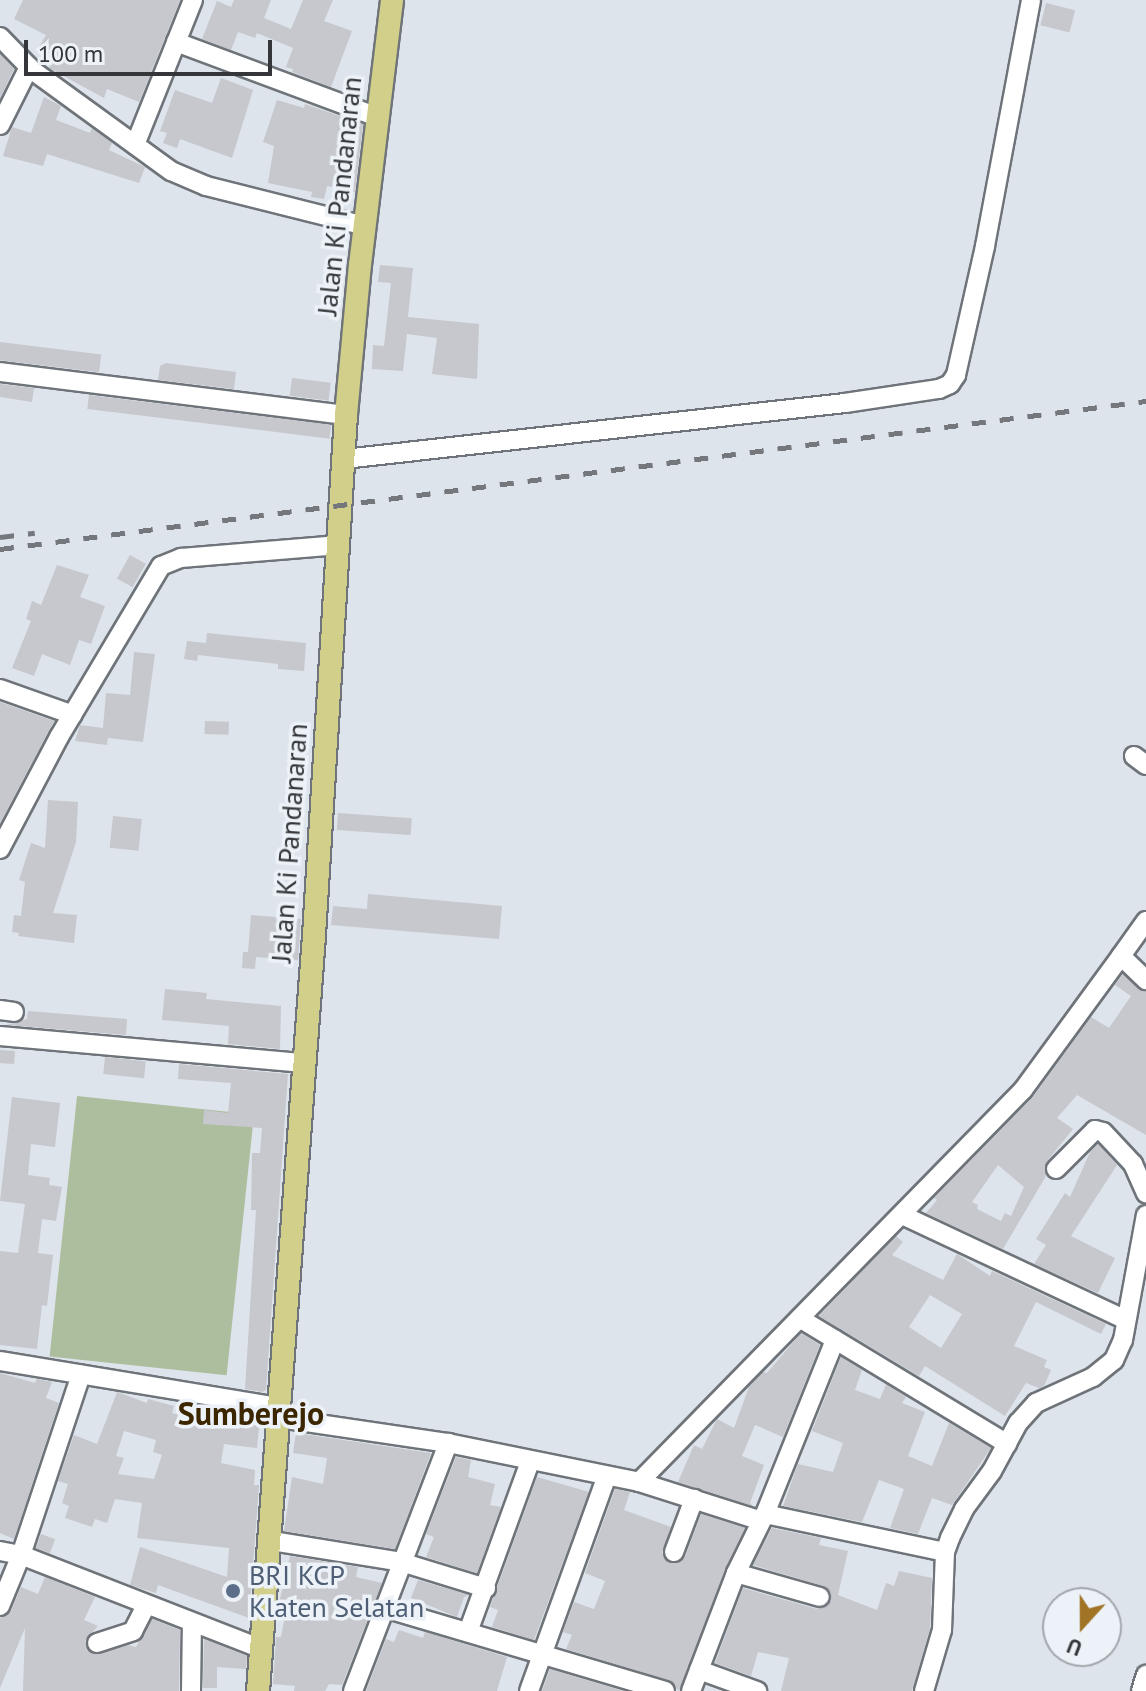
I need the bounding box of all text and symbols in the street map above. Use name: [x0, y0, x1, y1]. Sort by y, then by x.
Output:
scale bar: [28, 24, 276, 74]
text: 100 m: [38, 38, 103, 69]
street label: Jalan Ki Pandanaran: [310, 75, 368, 317]
street label: Jalan Ki Pandanaran: [264, 722, 314, 964]
district label: Sumberejo: [178, 1394, 324, 1432]
place label: BRI KCP Klaten Selatan: [249, 1558, 424, 1624]
marker: BRI KCP Klaten Selatan: [224, 1582, 242, 1600]
north arrow: [1042, 1587, 1122, 1667]
text: U: [1063, 1632, 1086, 1663]

